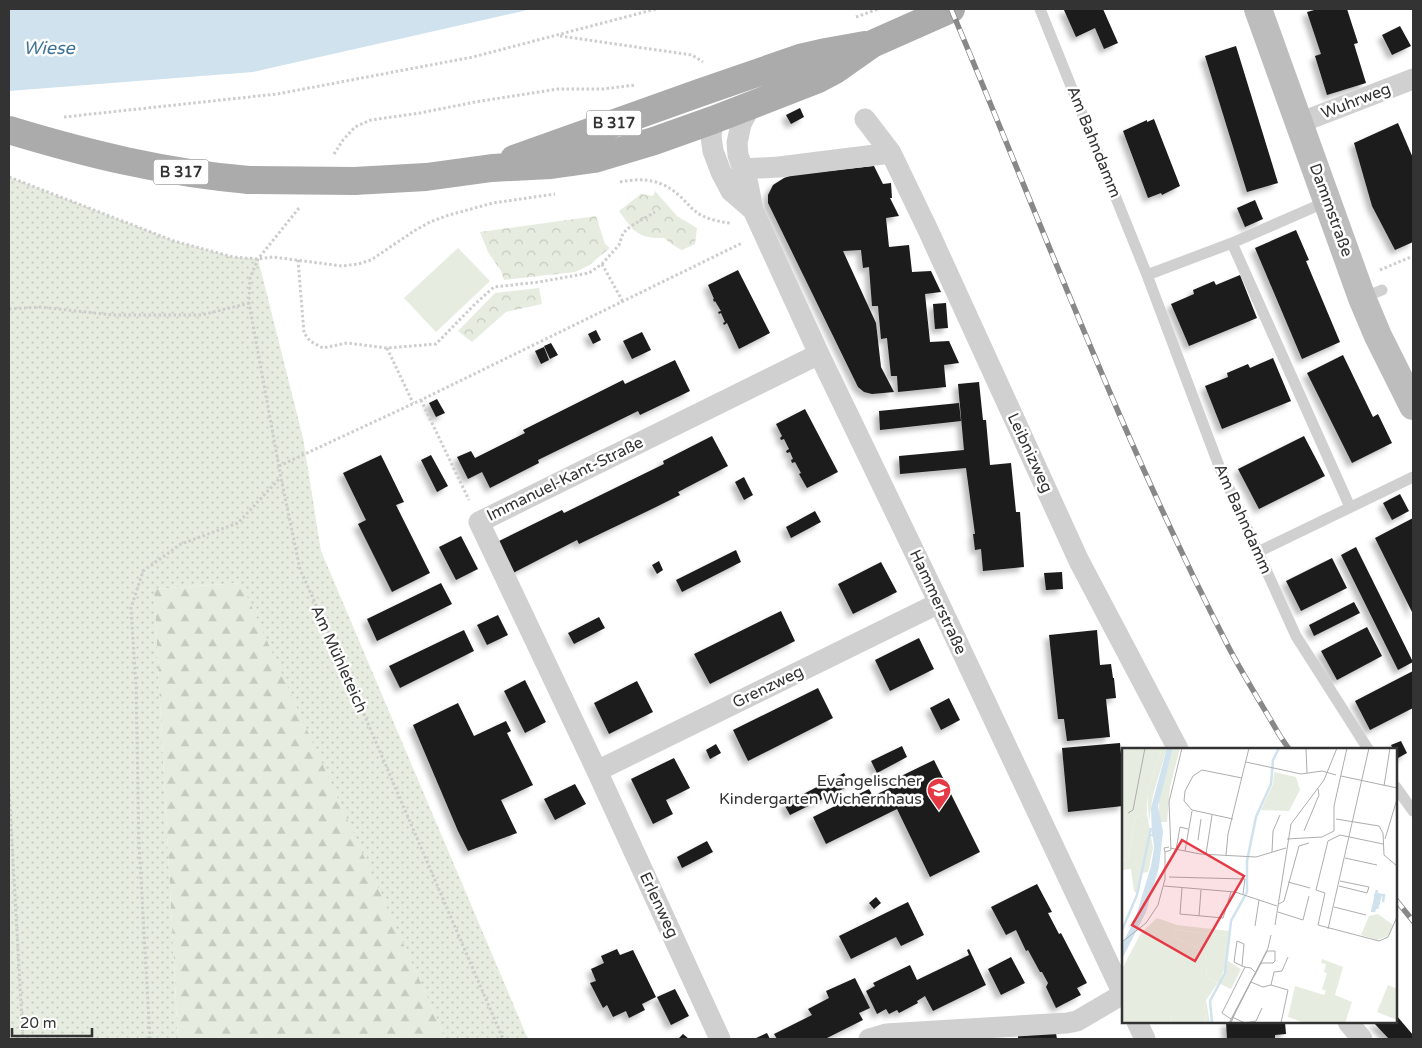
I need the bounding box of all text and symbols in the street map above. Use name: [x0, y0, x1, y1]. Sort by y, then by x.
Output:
water label: Wiese: [23, 37, 76, 59]
street label: Wuhrweg: [1318, 79, 1394, 123]
street label: Am Bahndamm: [1062, 83, 1126, 201]
road number: B 317: [586, 110, 642, 136]
road number: B 317: [154, 160, 208, 184]
street label: Dammstraße: [1305, 161, 1357, 259]
street label: Leibnizweg: [1003, 410, 1057, 496]
street label: Immanuel-Kant-Straße: [483, 432, 647, 526]
street label: Am Bahndamm: [1210, 461, 1276, 577]
street label: Hammerstraße: [905, 546, 971, 658]
street label: Am Mühleteich: [306, 602, 372, 716]
street label: Grenzweg: [729, 661, 807, 713]
inset map: [1122, 748, 1397, 1023]
place label: Evangelischer Kindergarten Wichernhaus: [719, 771, 923, 809]
school or university icon: Evangelischer Kindergarten Wichernhaus: [926, 777, 952, 811]
street label: Erlenweg: [635, 869, 683, 941]
scale bar: [12, 1006, 92, 1038]
text: 20 m: [20, 1014, 57, 1032]

